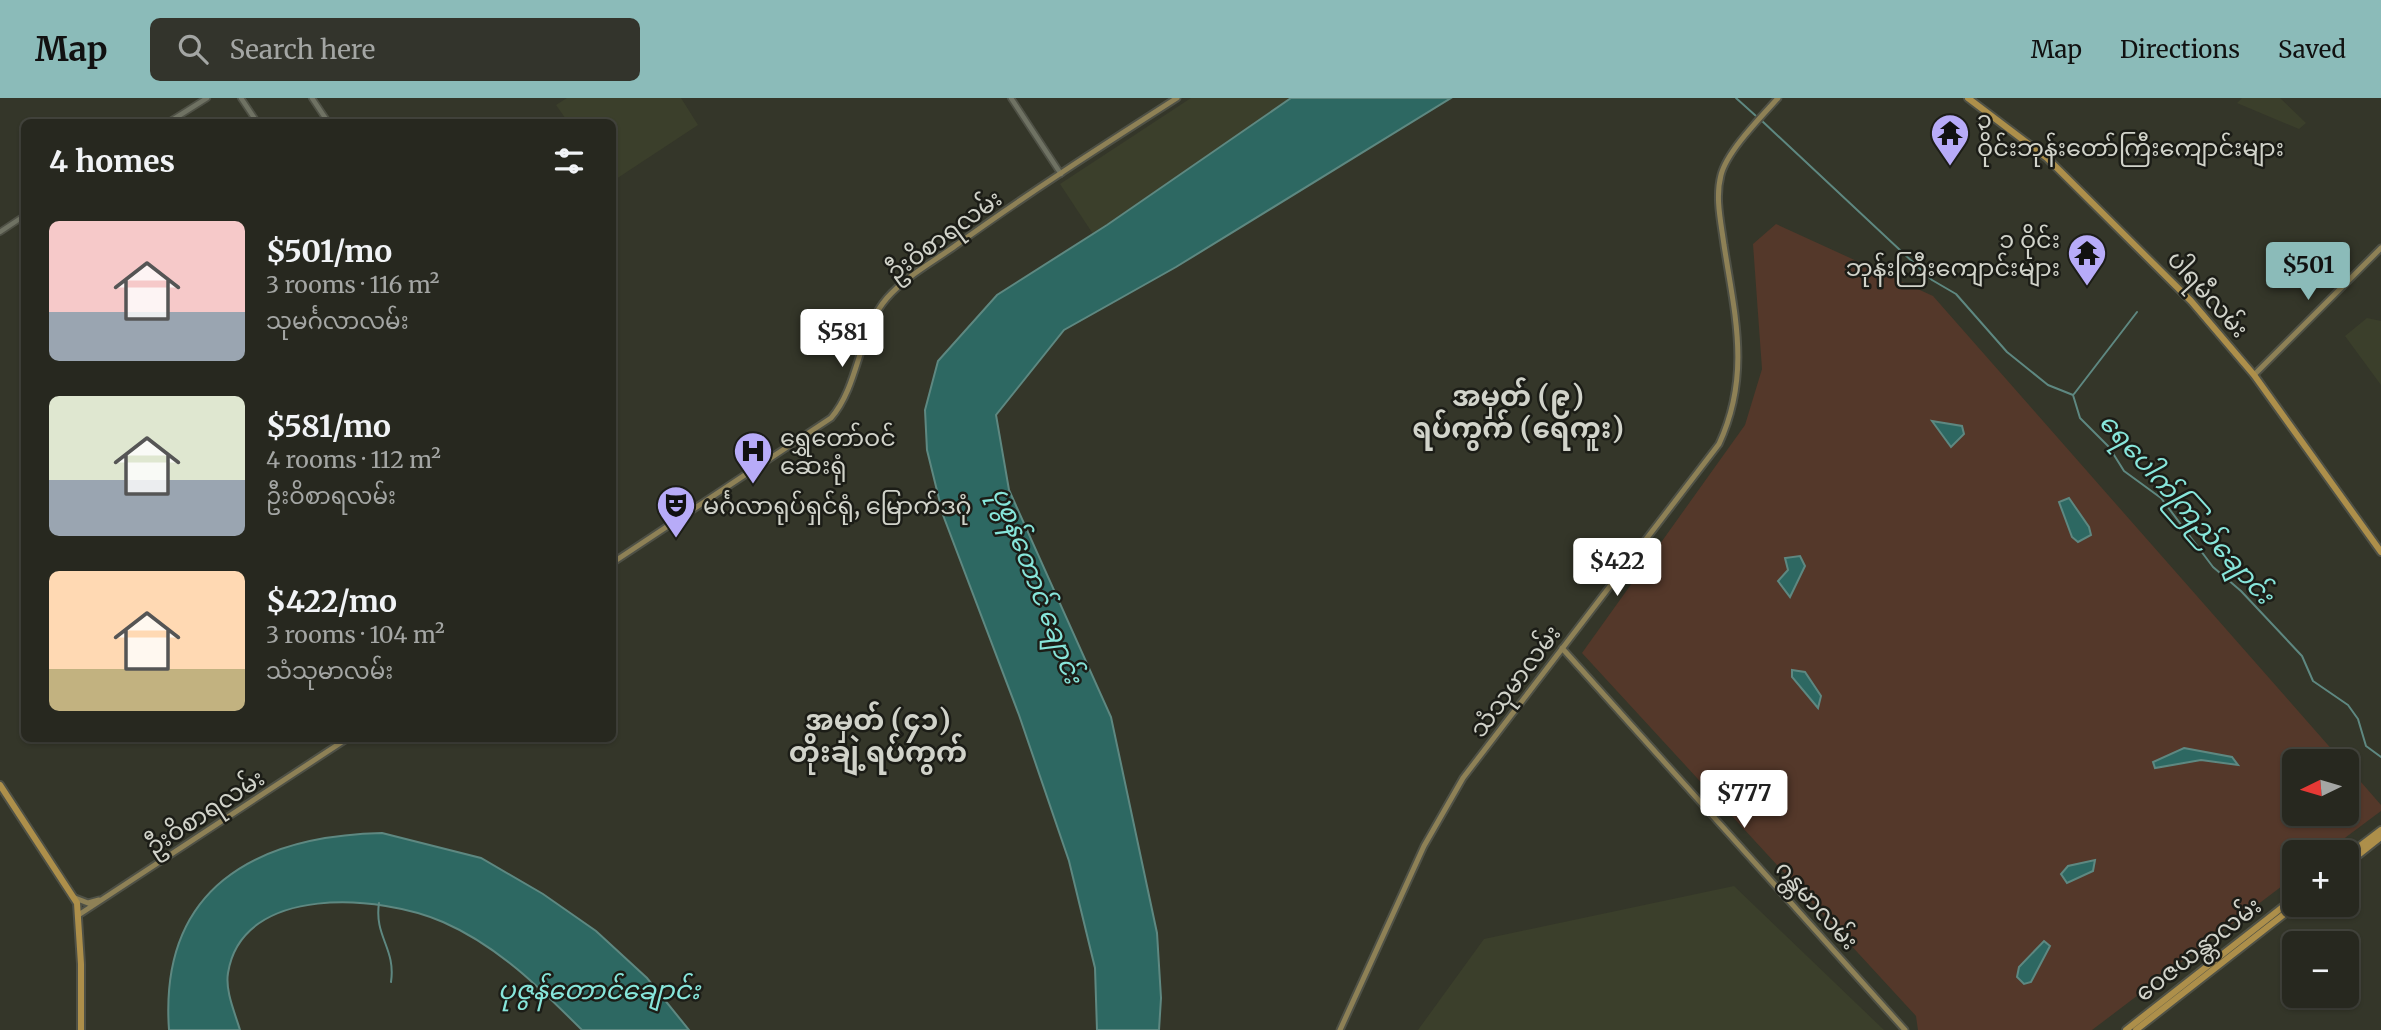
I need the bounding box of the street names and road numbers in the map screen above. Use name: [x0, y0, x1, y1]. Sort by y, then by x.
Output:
street label: ဦးဝိစာရလမ်း: [880, 183, 1010, 291]
street label: ပါရမီလမ်း: [2158, 244, 2255, 347]
street label: သံသုမာလမ်း: [1463, 619, 1571, 746]
street label: ဦးဝိစာရလမ်း: [140, 762, 272, 865]
street label: ဂန္တမာလမ်း: [1766, 854, 1865, 959]
street label: ဝေဇယန္တာလမ်း: [2129, 890, 2270, 1011]

